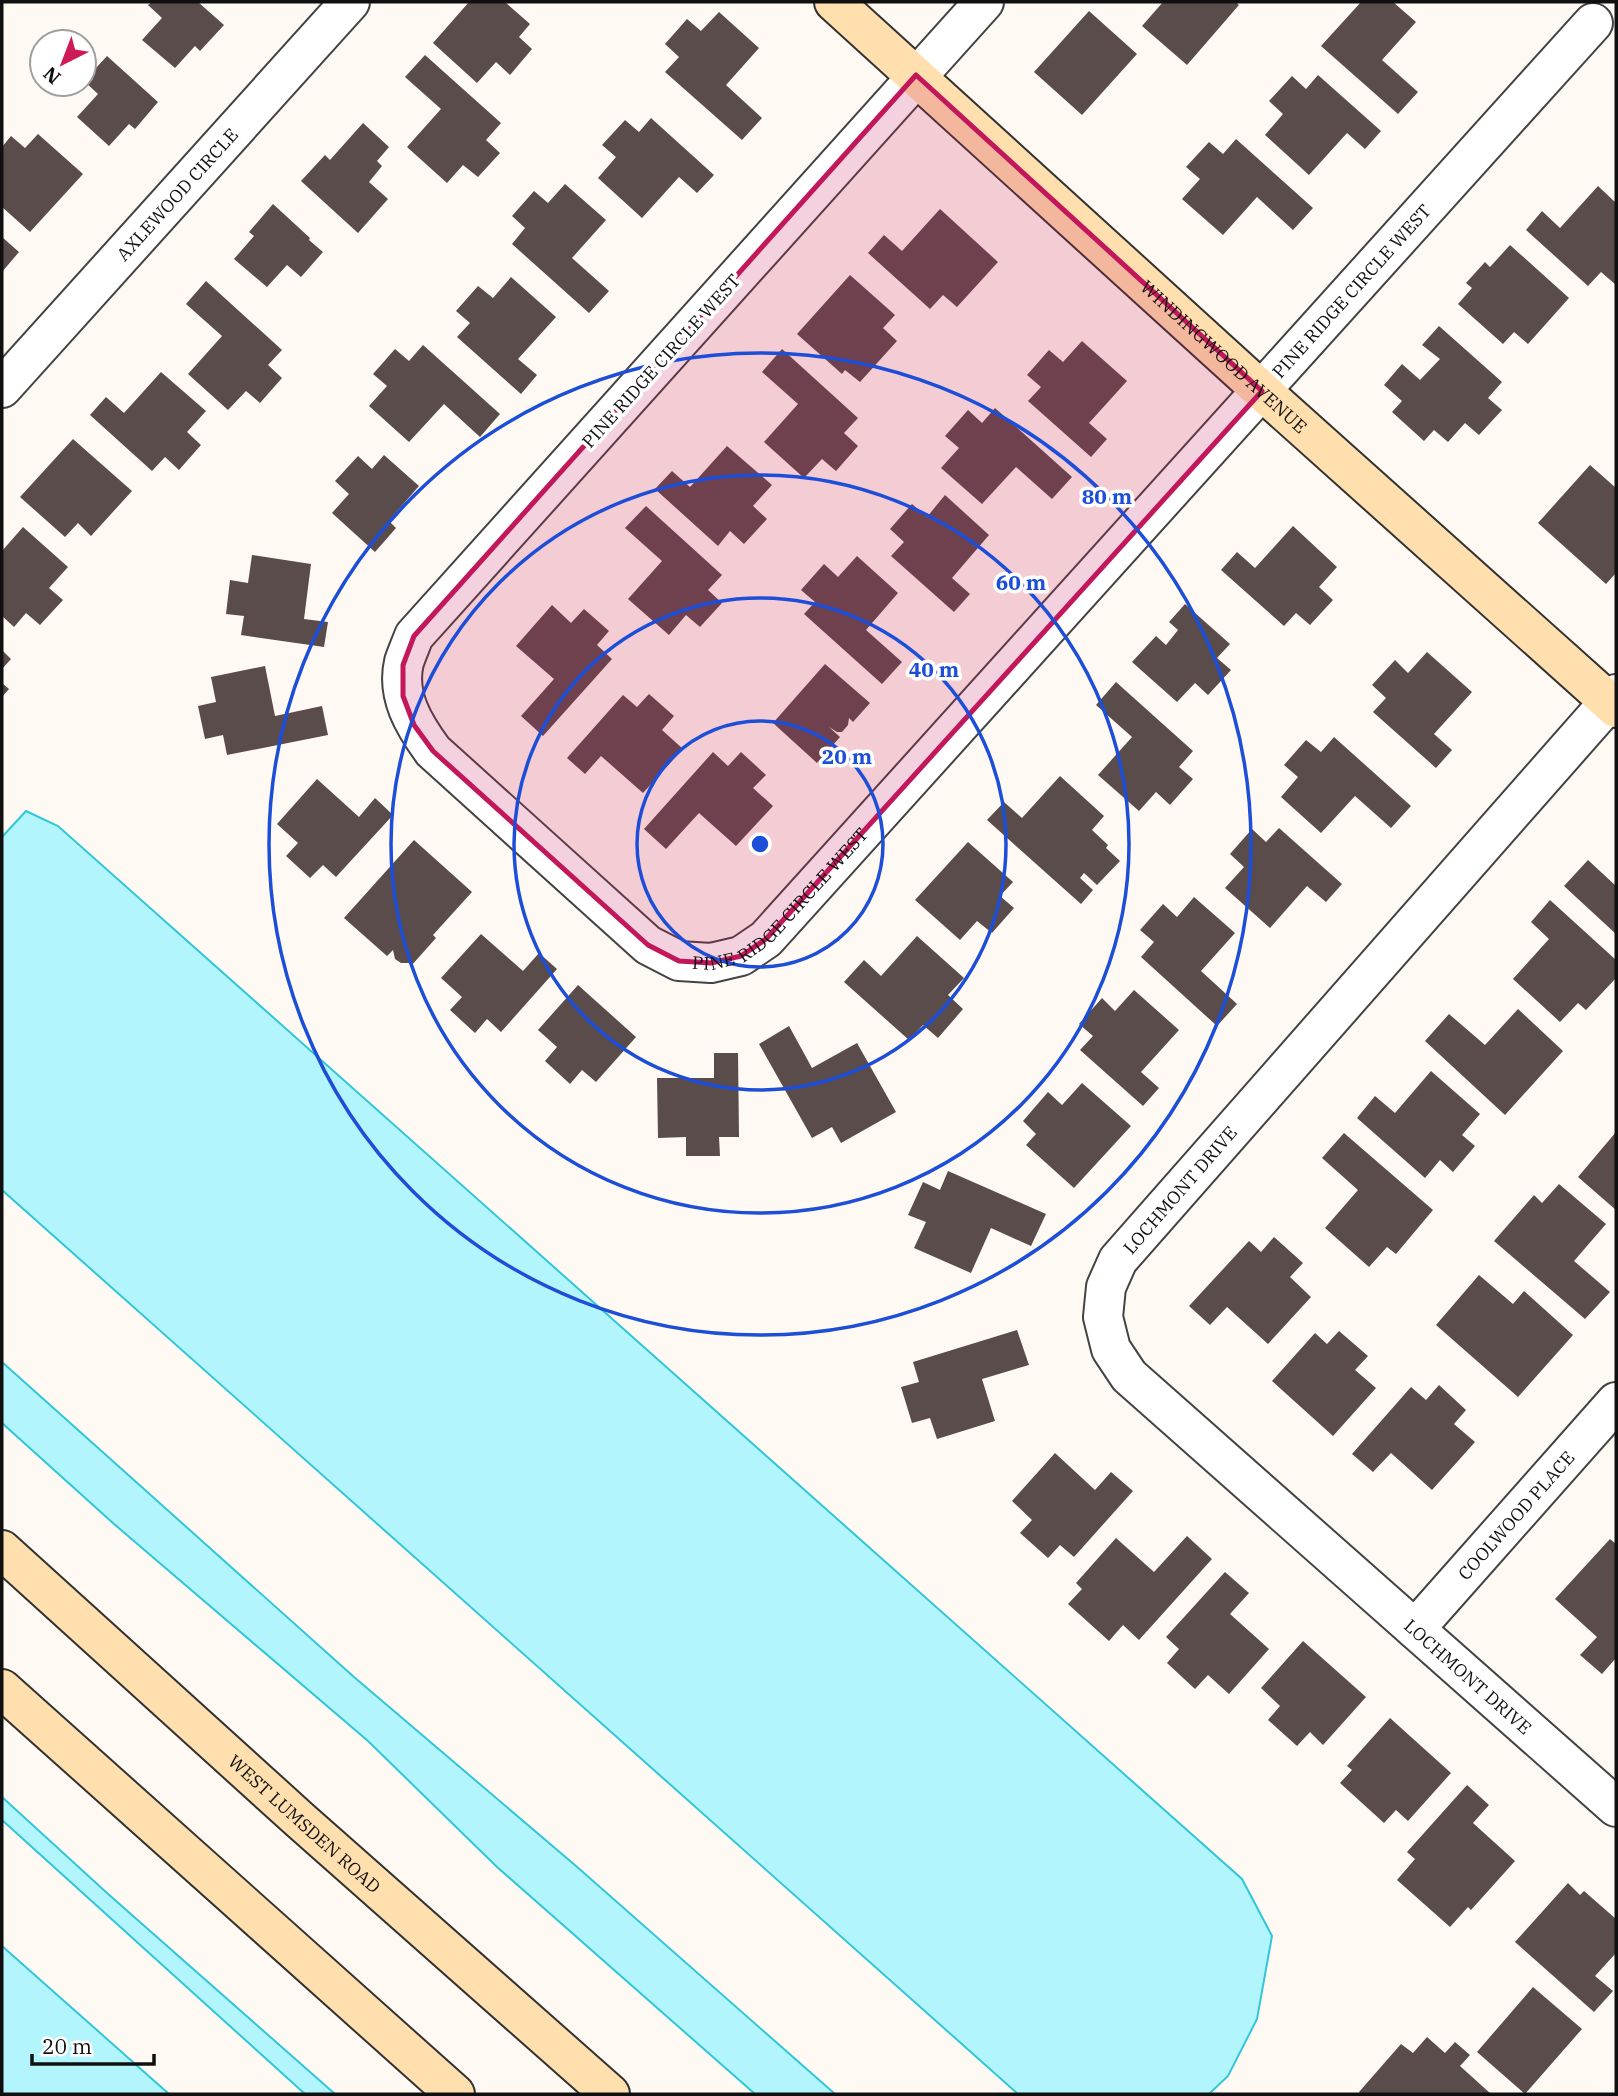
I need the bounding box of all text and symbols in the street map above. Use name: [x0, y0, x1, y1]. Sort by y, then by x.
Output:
north arrow: [28, 28, 98, 98]
text: N: [38, 62, 65, 90]
street label: AXLEWOOD CIRCLE: [111, 123, 242, 265]
street label: PINE RIDGE CIRCLE WEST: [1267, 199, 1436, 383]
street label: PINE RIDGE CIRCLE WEST: [577, 269, 745, 453]
street label: WINDINGWOOD AVENUE: [1136, 275, 1312, 438]
text: 80 m: [1082, 482, 1132, 510]
text: 60 m: [996, 568, 1046, 596]
text: 40 m: [909, 655, 959, 683]
text: 20 m: [822, 742, 872, 770]
street label: PINE RIDGE CIRCLE WEST: [691, 822, 873, 975]
centre of rings: [748, 832, 772, 856]
street label: LOCHMONT DRIVE: [1118, 1121, 1242, 1259]
street label: COOLWOOD PLACE: [1453, 1446, 1579, 1584]
street label: LOCHMONT DRIVE: [1400, 1614, 1537, 1739]
street label: WEST LUMSDEN ROAD: [224, 1749, 386, 1898]
scale bar: [32, 2022, 154, 2066]
text: 20 m: [42, 2032, 92, 2060]

